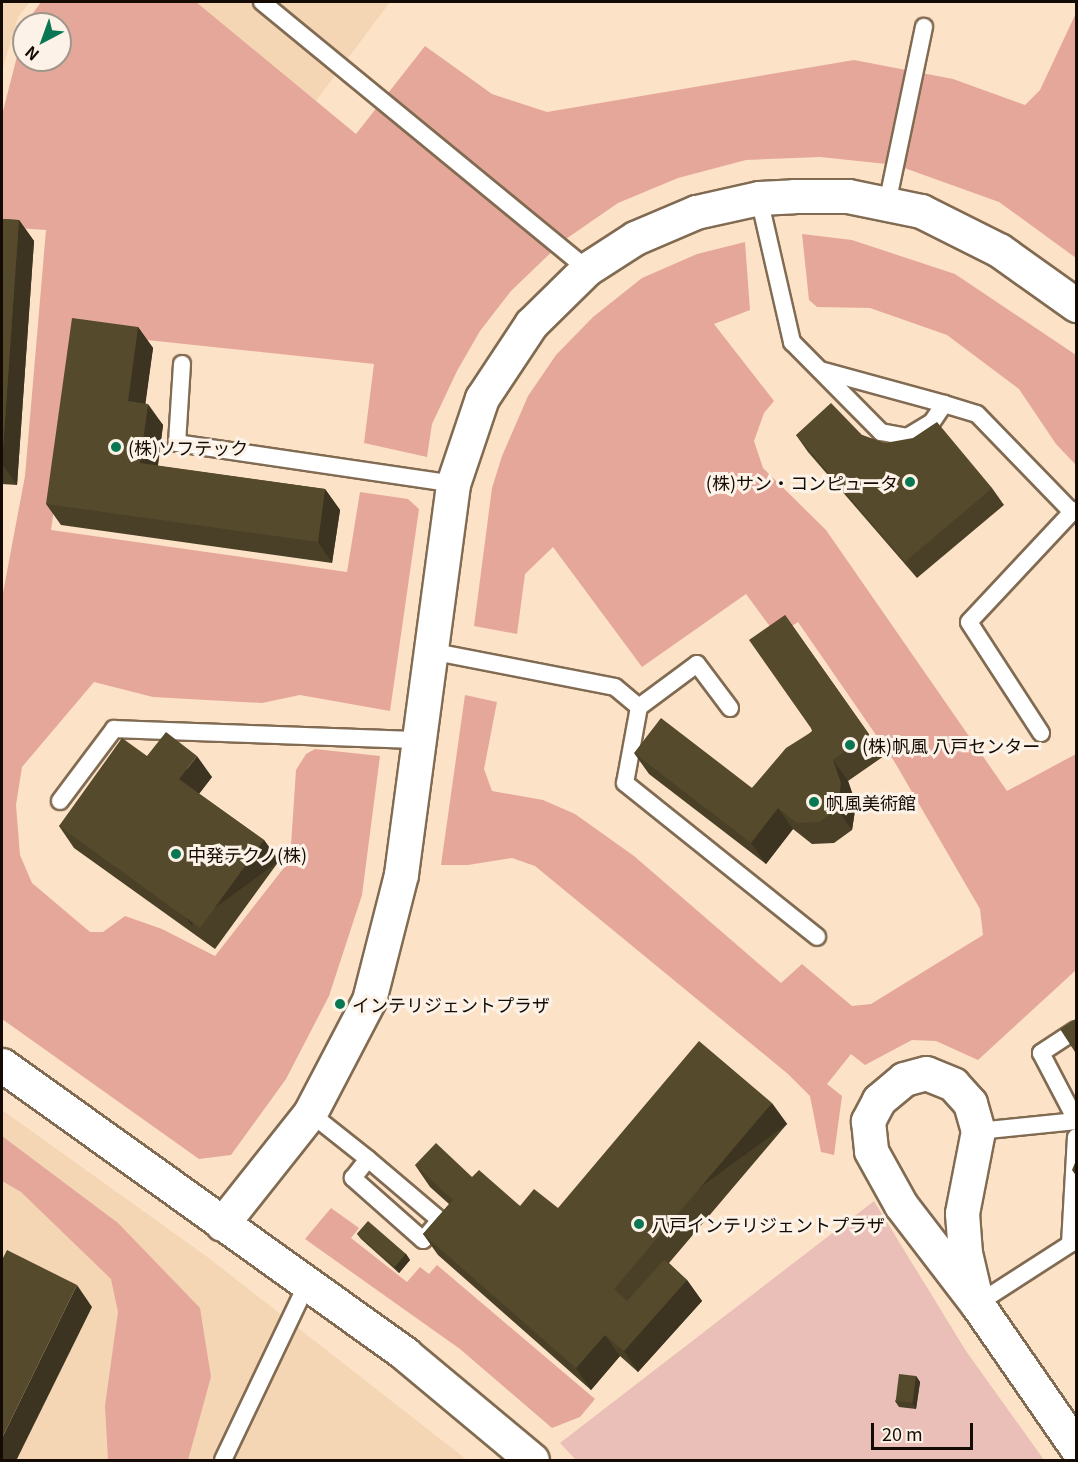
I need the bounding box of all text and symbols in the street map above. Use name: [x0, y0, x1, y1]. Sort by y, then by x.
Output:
north arrow: [12, 12, 72, 72]
text: N: [19, 41, 44, 67]
place label: (株)ソフテック: [128, 436, 248, 458]
marker: (株)ソフテック: [109, 440, 123, 454]
place label: (株)サン・コンピュータ: [706, 471, 898, 493]
marker: (株)サン・コンピュータ: [903, 475, 917, 489]
place label: (株)帆風 八戸センター: [862, 734, 1040, 756]
marker: (株)帆風 八戸センター: [843, 738, 857, 752]
place label: 帆風美術館: [826, 791, 916, 813]
marker: 帆風美術館: [807, 795, 821, 809]
place label: 中発テクノ(株): [188, 843, 308, 865]
marker: 中発テクノ(株): [169, 847, 183, 861]
place label: インテリジェントプラザ: [352, 993, 550, 1015]
marker: インテリジェントプラザ: [333, 997, 347, 1011]
place label: 八戸インテリジェントプラザ: [651, 1213, 885, 1235]
marker: 八戸インテリジェントプラザ: [632, 1217, 646, 1231]
scale bar: [874, 1411, 976, 1449]
text: 20 m: [882, 1420, 923, 1446]

